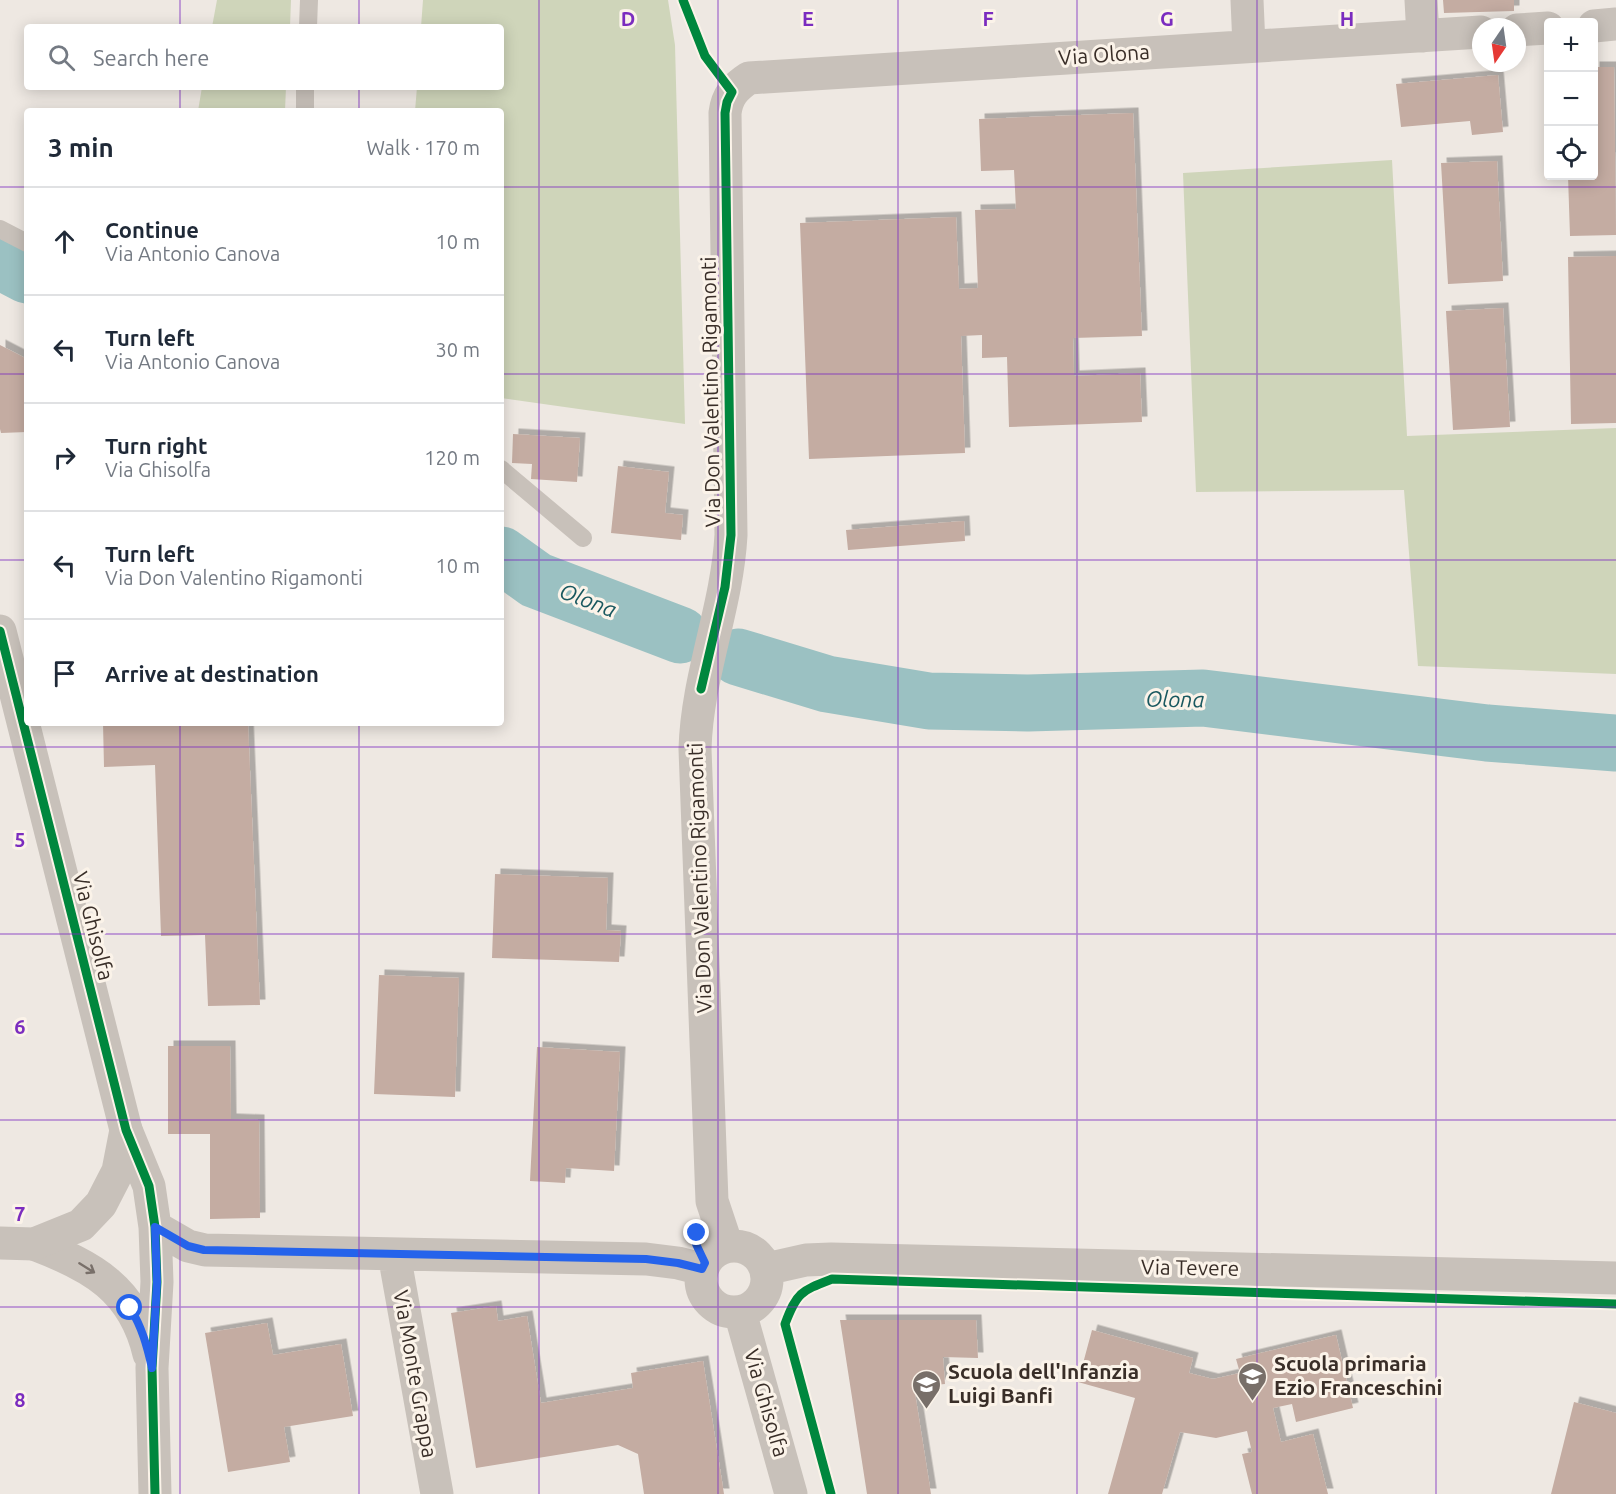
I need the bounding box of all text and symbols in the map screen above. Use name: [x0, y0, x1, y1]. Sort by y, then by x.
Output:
text: D: [621, 7, 635, 30]
text: E: [802, 7, 814, 30]
text: F: [982, 7, 994, 30]
text: G: [1160, 7, 1174, 30]
text: H: [1340, 7, 1354, 30]
north arrow: [1472, 18, 1526, 72]
map controls: [1544, 18, 1598, 180]
button: +: [1544, 18, 1598, 72]
search box: [24, 24, 504, 90]
street label: Via Olona: [1057, 39, 1150, 69]
icon: search: [45, 41, 78, 74]
text: Search here: [93, 45, 209, 70]
button: −: [1544, 72, 1598, 126]
button: locate: [1544, 126, 1598, 180]
text: 3 min: [48, 133, 114, 162]
text: Walk · 170 m: [367, 136, 480, 159]
text: Continue: [105, 217, 199, 242]
icon: ahead: [48, 225, 81, 258]
text: 10 m: [436, 230, 480, 253]
text: Via Antonio Canova: [105, 242, 280, 265]
street label: Via Don Valentino Rigamonti: [696, 256, 724, 528]
text: Turn left: [105, 325, 195, 350]
icon: left: [48, 333, 81, 366]
text: 30 m: [436, 338, 480, 361]
text: Via Antonio Canova: [105, 350, 280, 373]
text: Turn right: [105, 433, 207, 458]
icon: right: [48, 441, 81, 474]
text: 120 m: [424, 446, 480, 469]
text: Via Ghisolfa: [105, 458, 211, 481]
text: Turn left: [105, 541, 195, 566]
icon: left: [48, 549, 81, 582]
text: 10 m: [436, 554, 480, 577]
text: Via Don Valentino Rigamonti: [105, 566, 363, 589]
water label: Olona: [556, 577, 620, 622]
icon: arrive: [48, 657, 81, 690]
text: Arrive at destination: [105, 661, 319, 686]
water label: Olona: [1145, 685, 1205, 712]
street label: Via Don Valentino Rigamonti: [682, 742, 716, 1014]
text: 5: [14, 828, 26, 851]
street label: Via Ghisolfa: [69, 869, 119, 983]
text: 6: [14, 1015, 26, 1038]
text: 7: [14, 1202, 26, 1225]
route end: [683, 1219, 709, 1245]
street label: Via Tevere: [1141, 1254, 1239, 1280]
one-way arrow: [78, 1262, 95, 1274]
street label: Via Monte Grappa: [389, 1288, 443, 1460]
route start: [116, 1294, 142, 1320]
street label: Via Ghisolfa: [740, 1346, 794, 1460]
place label: Scuola primaria Ezio Franceschini: [1274, 1351, 1442, 1399]
place label: Scuola dell'Infanzia Luigi Banfi: [948, 1359, 1139, 1407]
school or university icon: Scuola primaria Ezio Franceschini: [1237, 1360, 1269, 1402]
school or university icon: Scuola dell'Infanzia Luigi Banfi: [911, 1368, 943, 1410]
text: 8: [14, 1388, 26, 1411]

